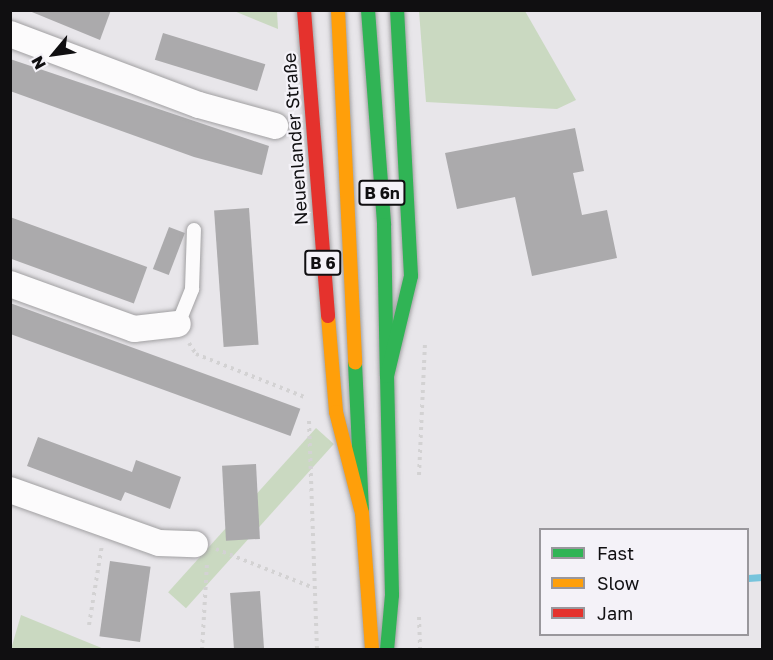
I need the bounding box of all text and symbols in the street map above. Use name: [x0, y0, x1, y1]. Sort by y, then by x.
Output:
north arrow: [24, 24, 84, 84]
street label: Neuenlander Straße: [278, 52, 312, 226]
text: N: [27, 53, 50, 73]
road number: B 6n: [358, 180, 406, 206]
road number: B 6: [304, 250, 342, 276]
legend: [539, 528, 749, 636]
text: Fast: [597, 542, 634, 564]
text: Slow: [597, 572, 639, 594]
text: Jam: [597, 602, 633, 624]

